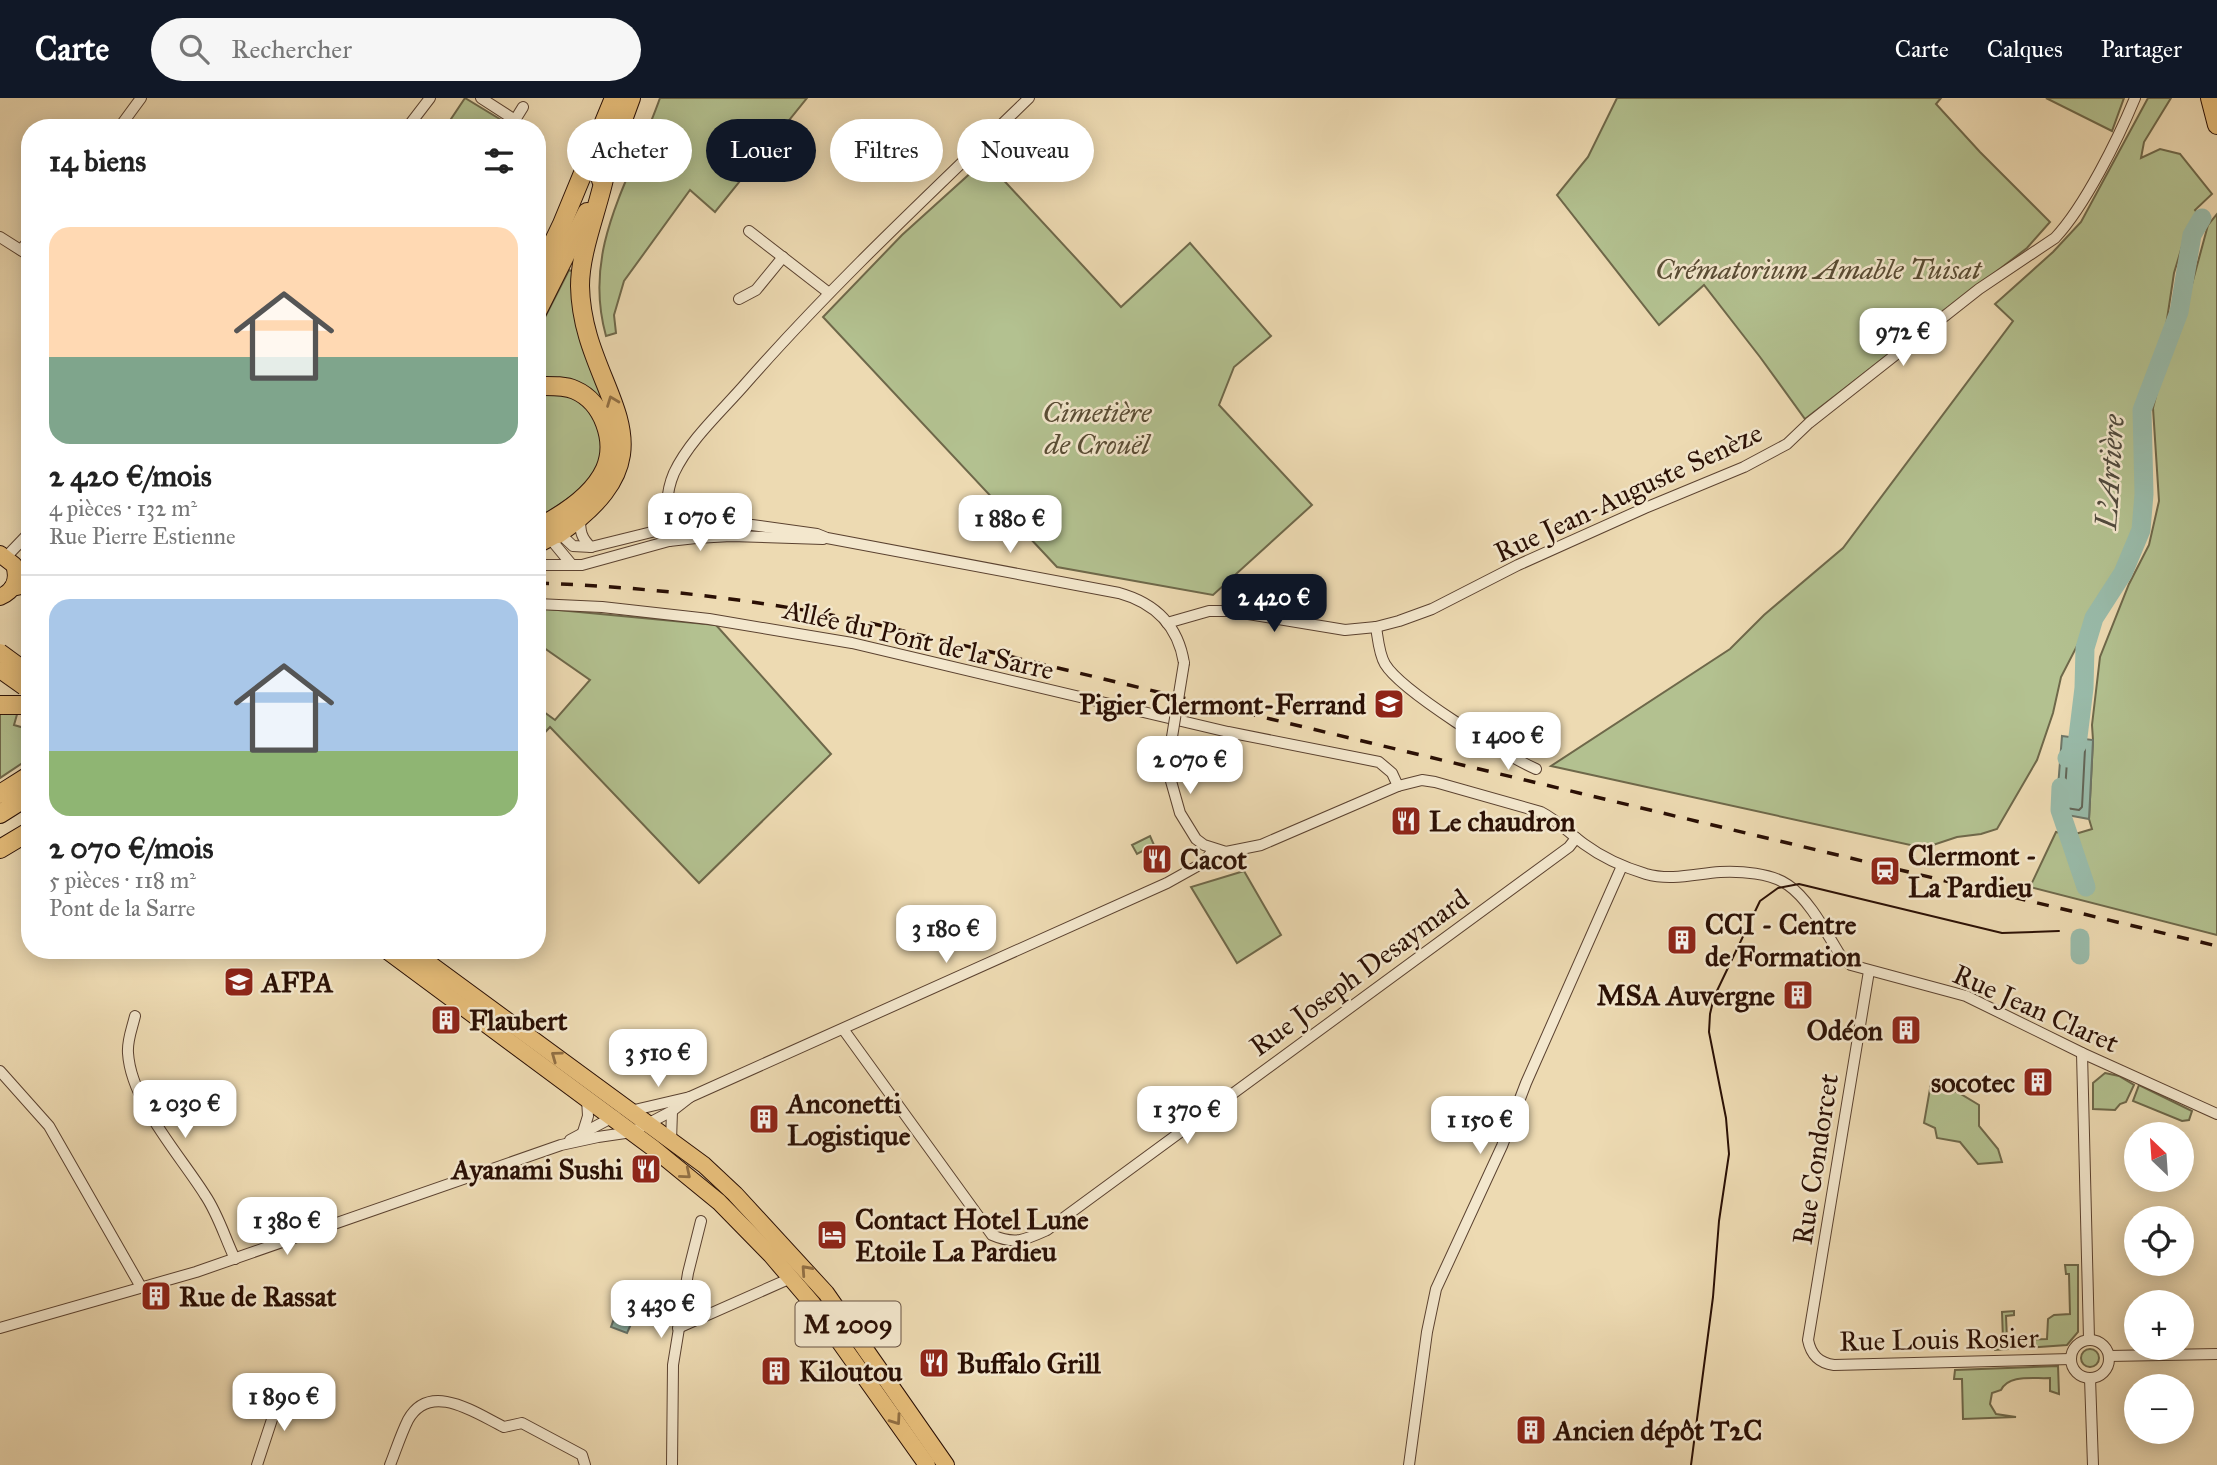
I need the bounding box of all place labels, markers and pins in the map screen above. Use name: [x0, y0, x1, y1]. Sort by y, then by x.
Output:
pin: 972 €: [1854, 308, 1952, 368]
pin: 1 070 €: [635, 494, 765, 553]
pin: 1 880 €: [945, 496, 1075, 555]
pin: 2 420 €: [1209, 574, 1339, 634]
place label: Pigier Clermont-Ferrand: [1079, 687, 1367, 722]
school or university icon: Pigier Clermont-Ferrand: [1372, 687, 1406, 721]
pin: 1 400 €: [1443, 712, 1573, 772]
pin: 2 070 €: [1125, 736, 1255, 796]
restaurant icon: Le chaudron: [1389, 804, 1423, 838]
place label: Le chaudron: [1429, 804, 1575, 839]
place label: Clermont - La Pardieu: [1908, 838, 2037, 905]
restaurant icon: Cacot: [1140, 842, 1174, 876]
place label: Cacot: [1180, 842, 1247, 877]
station icon: Clermont - La Pardieu: [1868, 854, 1902, 888]
pin: 3 180 €: [881, 906, 1011, 965]
place label: CCI - Centre de Formation: [1705, 907, 1861, 974]
building icon: CCI - Centre de Formation: [1665, 923, 1699, 957]
school or university icon: AFPA: [222, 965, 256, 999]
place label: AFPA: [260, 965, 334, 1000]
place label: MSA Auvergne: [1597, 978, 1775, 1013]
building icon: MSA Auvergne: [1781, 978, 1815, 1012]
building icon: Flaubert: [429, 1003, 463, 1037]
place label: Flaubert: [469, 1003, 567, 1038]
place label: Odéon: [1806, 1013, 1883, 1048]
building icon: Odéon: [1889, 1013, 1923, 1047]
pin: 3 510 €: [593, 1030, 723, 1089]
place label: socotec: [1931, 1065, 2015, 1100]
building icon: socotec: [2021, 1065, 2055, 1099]
pin: 2 030 €: [120, 1080, 250, 1140]
place label: Anconetti Logistique: [785, 1086, 911, 1153]
pin: 1 370 €: [1122, 1086, 1252, 1146]
pin: 1 150 €: [1415, 1096, 1545, 1156]
building icon: Anconetti Logistique: [747, 1102, 781, 1136]
place label: Ayanami Sushi: [450, 1152, 623, 1187]
restaurant icon: Ayanami Sushi: [629, 1152, 663, 1186]
pin: 1 380 €: [222, 1198, 352, 1257]
place label: Contact Hotel Lune Etoile La Pardieu: [855, 1202, 1089, 1269]
hotel icon: Contact Hotel Lune Etoile La Pardieu: [815, 1218, 849, 1252]
building icon: Rue de Rassat: [139, 1279, 173, 1313]
place label: Rue de Rassat: [179, 1279, 337, 1314]
pin: 3 430 €: [596, 1280, 726, 1340]
restaurant icon: Buffalo Grill: [917, 1346, 951, 1380]
place label: Buffalo Grill: [957, 1346, 1101, 1381]
building icon: Kiloutou: [759, 1354, 793, 1388]
place label: Kiloutou: [799, 1354, 902, 1389]
pin: 1 890 €: [219, 1374, 349, 1433]
building icon: Ancien dépôt T2C: [1514, 1413, 1548, 1447]
place label: Ancien dépôt T2C: [1552, 1413, 1762, 1448]

